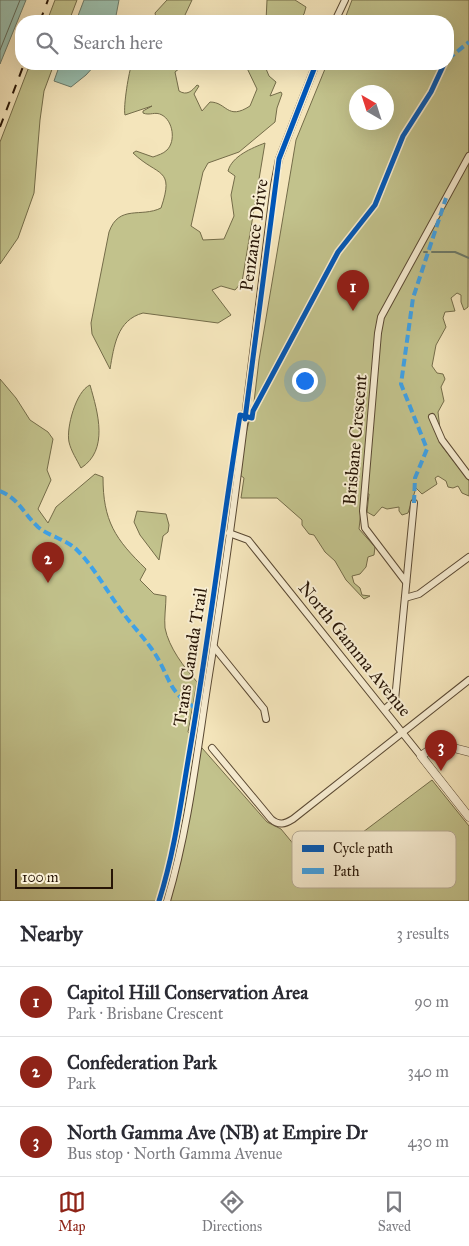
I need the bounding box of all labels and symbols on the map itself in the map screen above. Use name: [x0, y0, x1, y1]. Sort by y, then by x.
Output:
north arrow: [349, 85, 394, 130]
street label: Penzance Drive: [235, 177, 273, 293]
pin: 1: [337, 270, 369, 311]
your location: [292, 368, 318, 394]
street label: Brisbane Crescent: [338, 373, 372, 507]
pin: 2: [32, 542, 64, 583]
street label: North Gamma Avenue: [294, 577, 416, 721]
street label: Trans Canada Trail: [168, 586, 212, 728]
pin: 3: [425, 730, 457, 771]
legend: [292, 831, 456, 888]
text: Cycle path: [333, 840, 393, 857]
text: Path: [333, 863, 360, 880]
scale bar: [15, 866, 112, 889]

